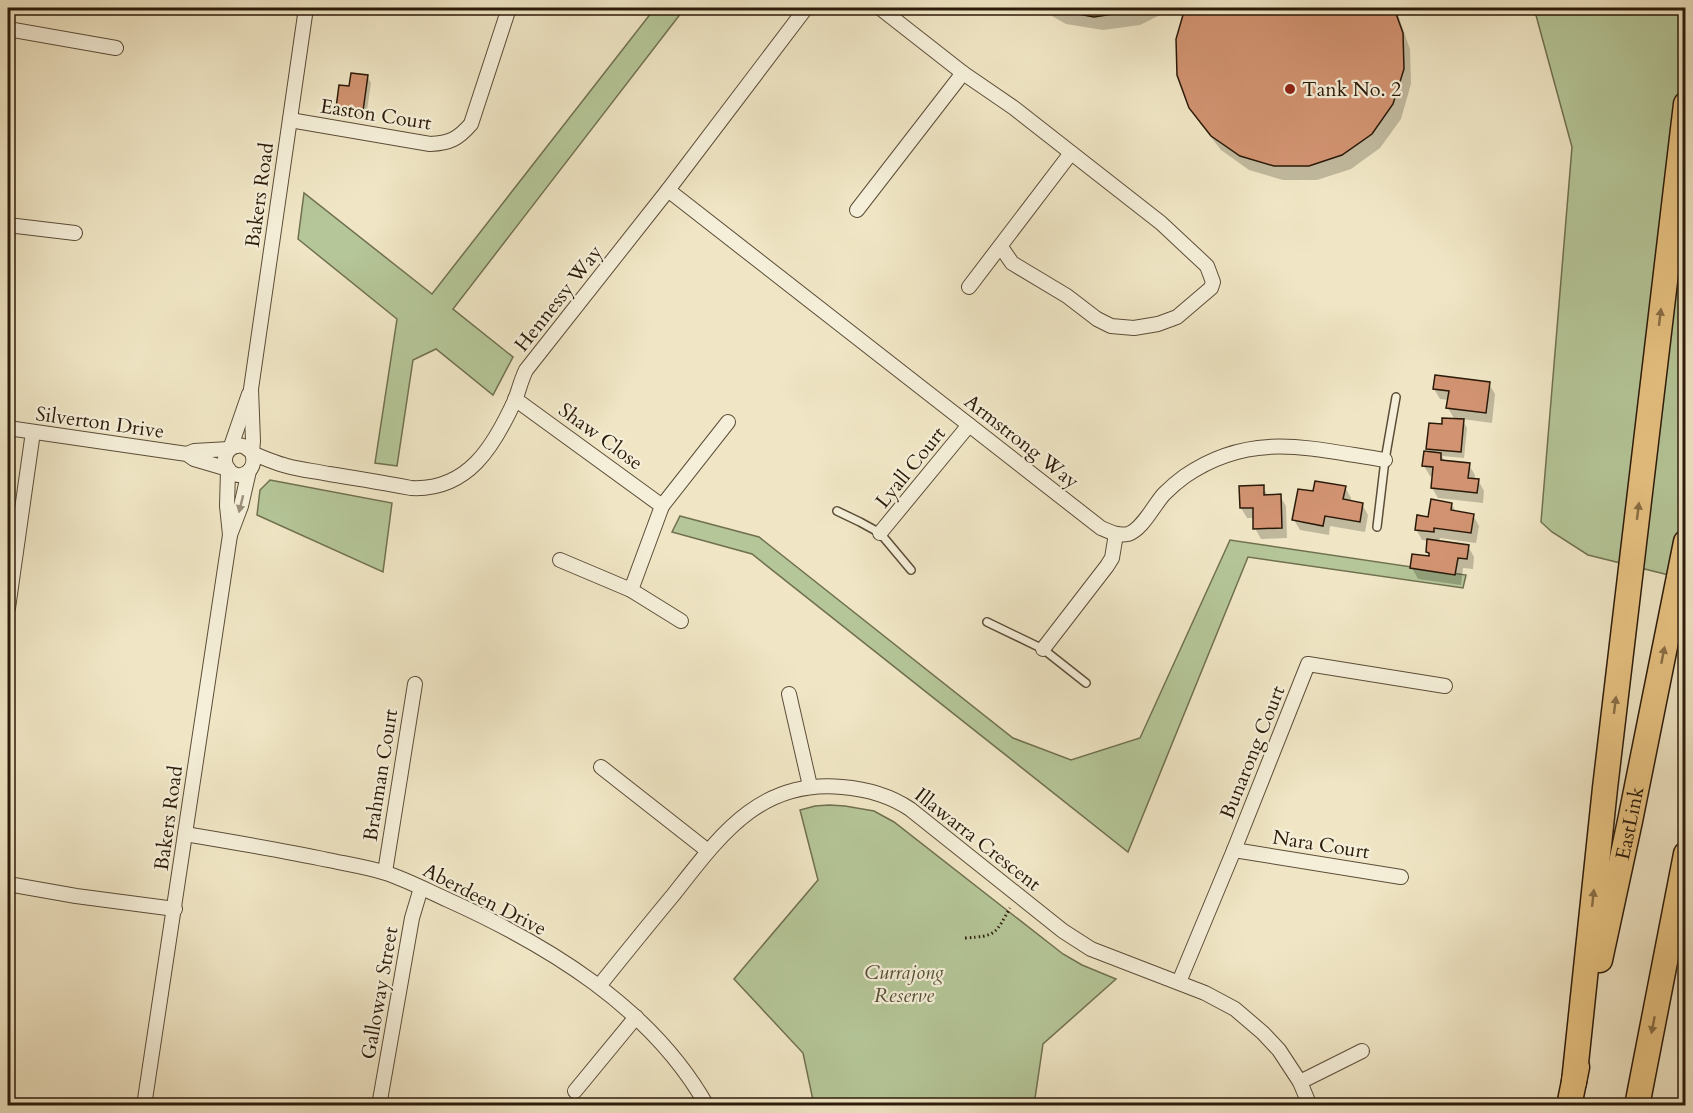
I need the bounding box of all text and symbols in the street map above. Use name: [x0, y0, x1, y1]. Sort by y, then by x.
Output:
place label: Tank No. 2: [1302, 76, 1401, 103]
marker: Tank No. 2: [1283, 82, 1297, 96]
street label: Easton Court: [318, 92, 434, 137]
street label: Bakers Road: [239, 141, 280, 249]
street label: Hennessy Way: [508, 239, 609, 357]
one-way arrow: [1656, 308, 1665, 327]
street label: Armstrong Way: [959, 388, 1085, 495]
street label: Shaw Close: [553, 397, 648, 476]
street label: Silverton Drive: [34, 400, 166, 445]
street label: Lyall Court: [869, 420, 952, 514]
one-way arrow: [236, 495, 246, 513]
one-way arrow: [1633, 501, 1642, 520]
one-way arrow: [1659, 645, 1668, 664]
street label: Bunarong Court: [1213, 681, 1292, 823]
one-way arrow: [1610, 695, 1619, 714]
street label: Brahman Court: [357, 706, 404, 843]
street label: Bakers Road: [148, 764, 189, 872]
street label: Illawarra Crescent: [909, 782, 1047, 898]
street label: EastLink: [1609, 784, 1651, 862]
street label: Nara Court: [1271, 824, 1372, 866]
street label: Aberdeen Drive: [418, 857, 551, 942]
one-way arrow: [1588, 889, 1598, 908]
street label: Galloway Street: [355, 924, 405, 1062]
park label: Currajong Reserve: [864, 959, 944, 1009]
one-way arrow: [1648, 1016, 1657, 1035]

